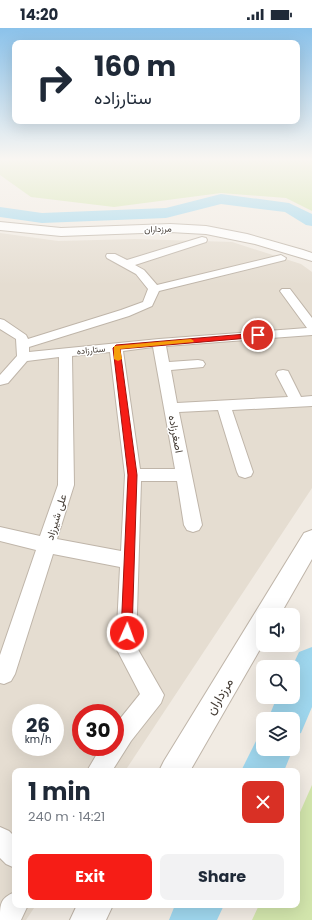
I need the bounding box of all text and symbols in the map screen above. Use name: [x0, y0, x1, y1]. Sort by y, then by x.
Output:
text: 14:20: [20, 4, 58, 25]
text: 160 m: [94, 47, 176, 86]
icon: right: [28, 56, 80, 108]
text: ستارزاده: [94, 85, 152, 110]
street label: مرزداران: [144, 223, 172, 235]
pin: [241, 318, 275, 352]
icon: arrive: [247, 324, 269, 346]
street label: ستارزاده: [76, 343, 106, 357]
street label: اصغرزاده: [165, 414, 187, 454]
street label: علی شیرزاد: [41, 492, 71, 542]
map controls: [256, 608, 300, 756]
button: sound: [256, 608, 300, 652]
position arrow: [106, 612, 148, 654]
button: search: [256, 660, 300, 704]
street label: مرزداران: [201, 674, 238, 718]
speed limit sign: 30: [72, 704, 124, 756]
text: 26: [26, 711, 50, 739]
button: layers: [256, 712, 300, 756]
text: km/h: [25, 732, 51, 747]
text: 1 min: [28, 775, 91, 808]
button: close: [242, 781, 284, 823]
text: 240 m · 14:21: [28, 807, 105, 826]
button: Exit: [28, 854, 152, 900]
button: Share: [160, 854, 284, 900]

